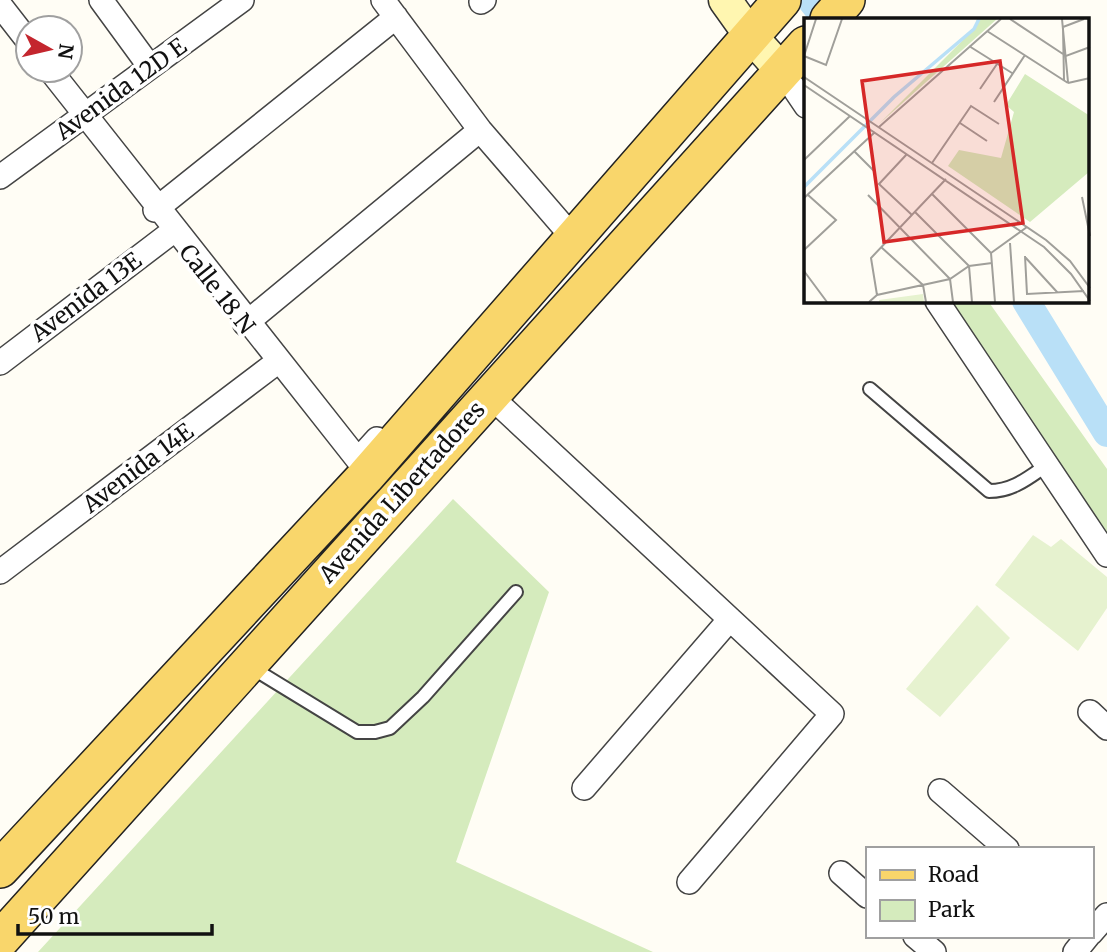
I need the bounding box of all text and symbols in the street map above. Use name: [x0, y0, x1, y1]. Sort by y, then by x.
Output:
north arrow: [14, 14, 84, 84]
inset map: [804, 18, 1090, 303]
street label: Avenida 12D E: [49, 31, 192, 146]
text: N: [53, 42, 79, 60]
street label: Calle 18 N: [173, 238, 262, 340]
street label: Avenida 13E: [24, 245, 147, 348]
street label: Avenida Libertadores: [312, 395, 491, 589]
street label: Avenida 14E: [76, 416, 199, 519]
legend: [866, 847, 1093, 938]
text: Road: [928, 861, 979, 888]
scale bar: [18, 892, 212, 936]
text: Park: [928, 896, 975, 923]
text: 50 m: [28, 903, 79, 930]

